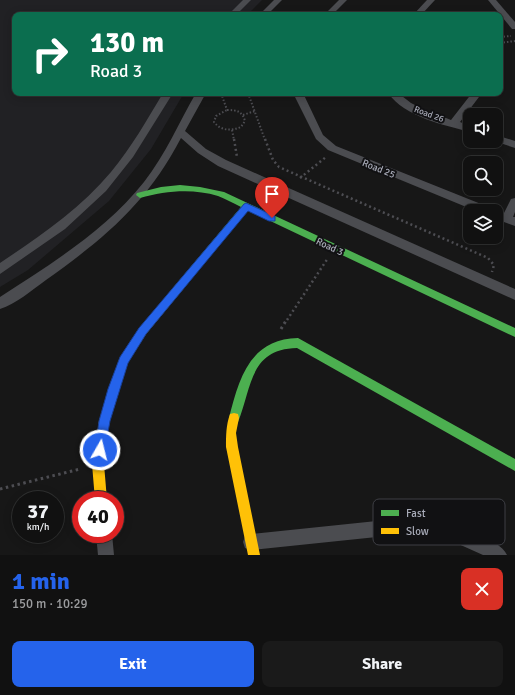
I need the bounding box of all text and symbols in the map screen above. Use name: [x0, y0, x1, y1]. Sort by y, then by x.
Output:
text: 130 m: [90, 26, 164, 60]
icon: right: [24, 28, 76, 80]
text: Road 3: [90, 60, 142, 82]
street label: Road 26: [412, 104, 445, 125]
map controls: [463, 108, 503, 244]
button: sound: [463, 108, 503, 148]
button: search: [463, 156, 503, 196]
street label: Road 25: [360, 157, 397, 181]
pin: [255, 177, 289, 218]
icon: arrive: [261, 183, 283, 205]
button: layers: [463, 204, 503, 244]
street label: Road 3: [314, 235, 345, 258]
position arrow: [79, 429, 121, 471]
speed limit sign: 40: [72, 491, 124, 543]
text: 37: [27, 499, 49, 524]
legend: [373, 499, 505, 545]
text: Fast: [406, 507, 426, 520]
text: km/h: [27, 521, 49, 533]
text: Slow: [406, 525, 429, 538]
text: 1 min: [12, 566, 70, 596]
button: close: [461, 568, 503, 610]
text: 150 m · 10:29: [12, 596, 88, 612]
button: Exit: [12, 641, 254, 687]
button: Share: [262, 641, 503, 687]

